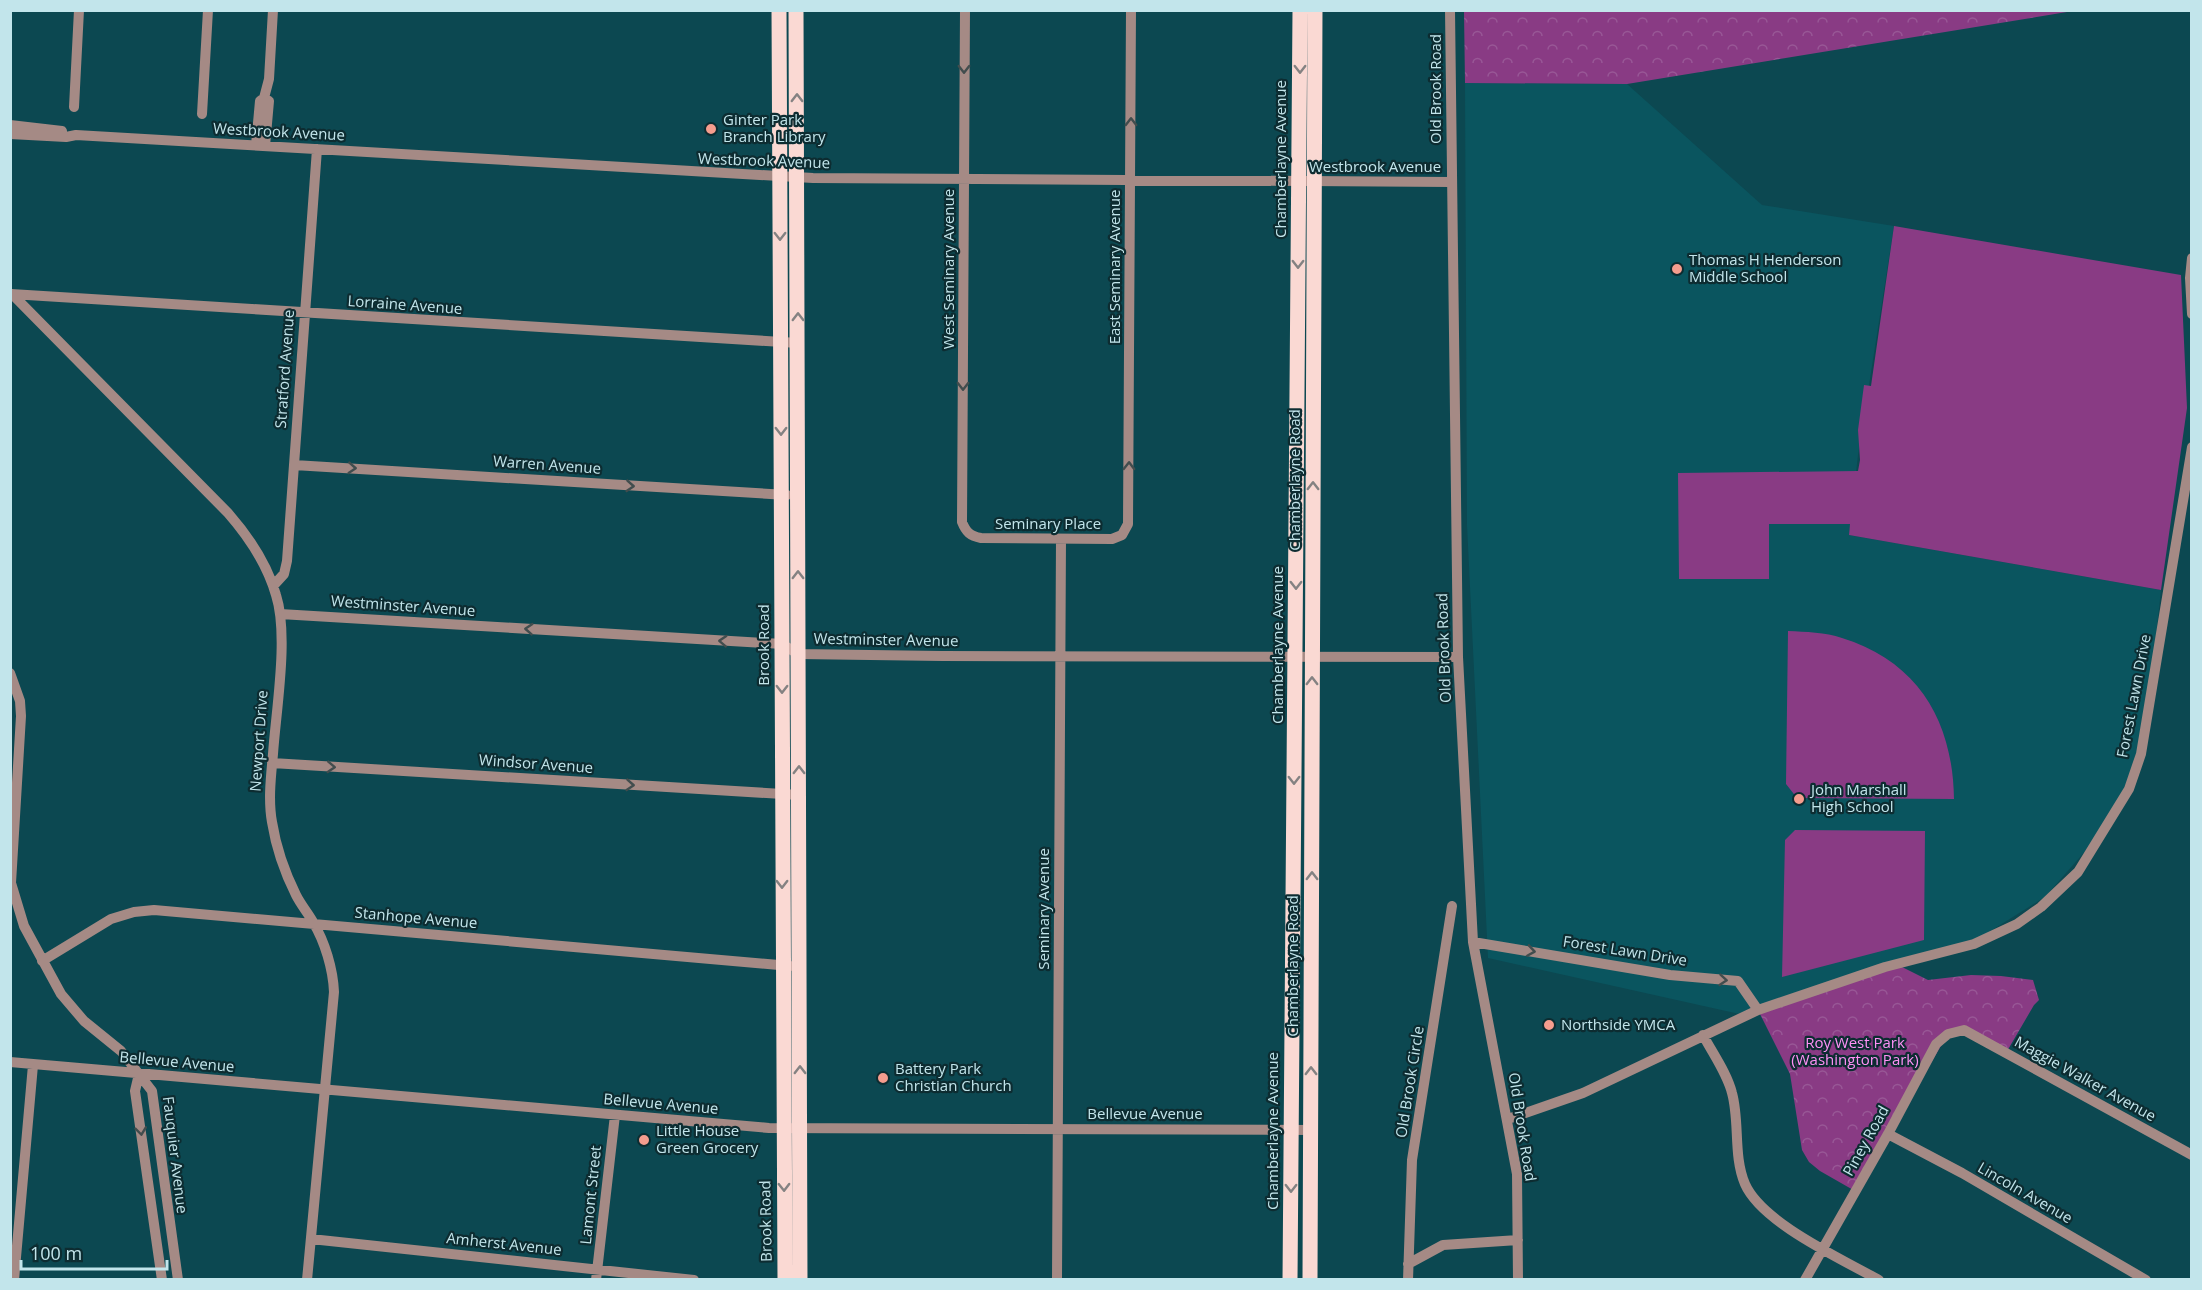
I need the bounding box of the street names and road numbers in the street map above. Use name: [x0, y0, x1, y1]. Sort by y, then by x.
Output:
street label: Old Brook Road: [1425, 34, 1445, 144]
street label: Chamberlayne Avenue: [1270, 80, 1290, 238]
street label: Westbrook Avenue: [213, 118, 346, 144]
street label: Westbrook Avenue: [698, 148, 830, 172]
street label: Westbrook Avenue: [1309, 156, 1441, 176]
street label: West Seminary Avenue: [938, 189, 958, 349]
street label: East Seminary Avenue: [1104, 190, 1124, 344]
street label: Lorraine Avenue: [347, 290, 463, 318]
street label: Stratford Avenue: [270, 309, 298, 429]
street label: Chamberlayne Road: [1284, 409, 1304, 551]
street label: Warren Avenue: [492, 450, 602, 478]
street label: Seminary Place: [995, 513, 1101, 533]
street label: Chamberlayne Avenue: [1267, 566, 1287, 724]
street label: Westminster Avenue: [330, 590, 476, 620]
street label: Old Brook Road: [1431, 593, 1455, 703]
street label: Brook Road: [753, 604, 773, 686]
street label: Westminster Avenue: [813, 628, 959, 650]
street label: Forest Lawn Drive: [2111, 632, 2155, 759]
street label: Newport Drive: [244, 690, 272, 792]
street label: Windsor Avenue: [478, 749, 594, 777]
street label: Seminary Avenue: [1033, 848, 1053, 970]
street label: Chamberlayne Road: [1282, 895, 1302, 1037]
street label: Stanhope Avenue: [354, 902, 478, 932]
street label: Forest Lawn Drive: [1562, 930, 1689, 970]
street label: Old Brook Circle: [1390, 1025, 1428, 1139]
street label: Maggie Walker Avenue: [2011, 1031, 2160, 1125]
street label: Bellevue Avenue: [119, 1046, 235, 1076]
street label: Chamberlayne Avenue: [1262, 1052, 1282, 1210]
street label: Old Brook Road: [1505, 1071, 1541, 1183]
street label: Bellevue Avenue: [603, 1088, 719, 1118]
street label: Fauquier Avenue: [159, 1095, 193, 1215]
street label: Piney Road: [1838, 1102, 1893, 1179]
street label: Bellevue Avenue: [1087, 1103, 1203, 1123]
street label: Lamont Street: [575, 1144, 605, 1245]
street label: Lincoln Avenue: [1975, 1157, 2076, 1227]
street label: Brook Road: [754, 1180, 776, 1262]
street label: Amherst Avenue: [446, 1227, 563, 1259]

